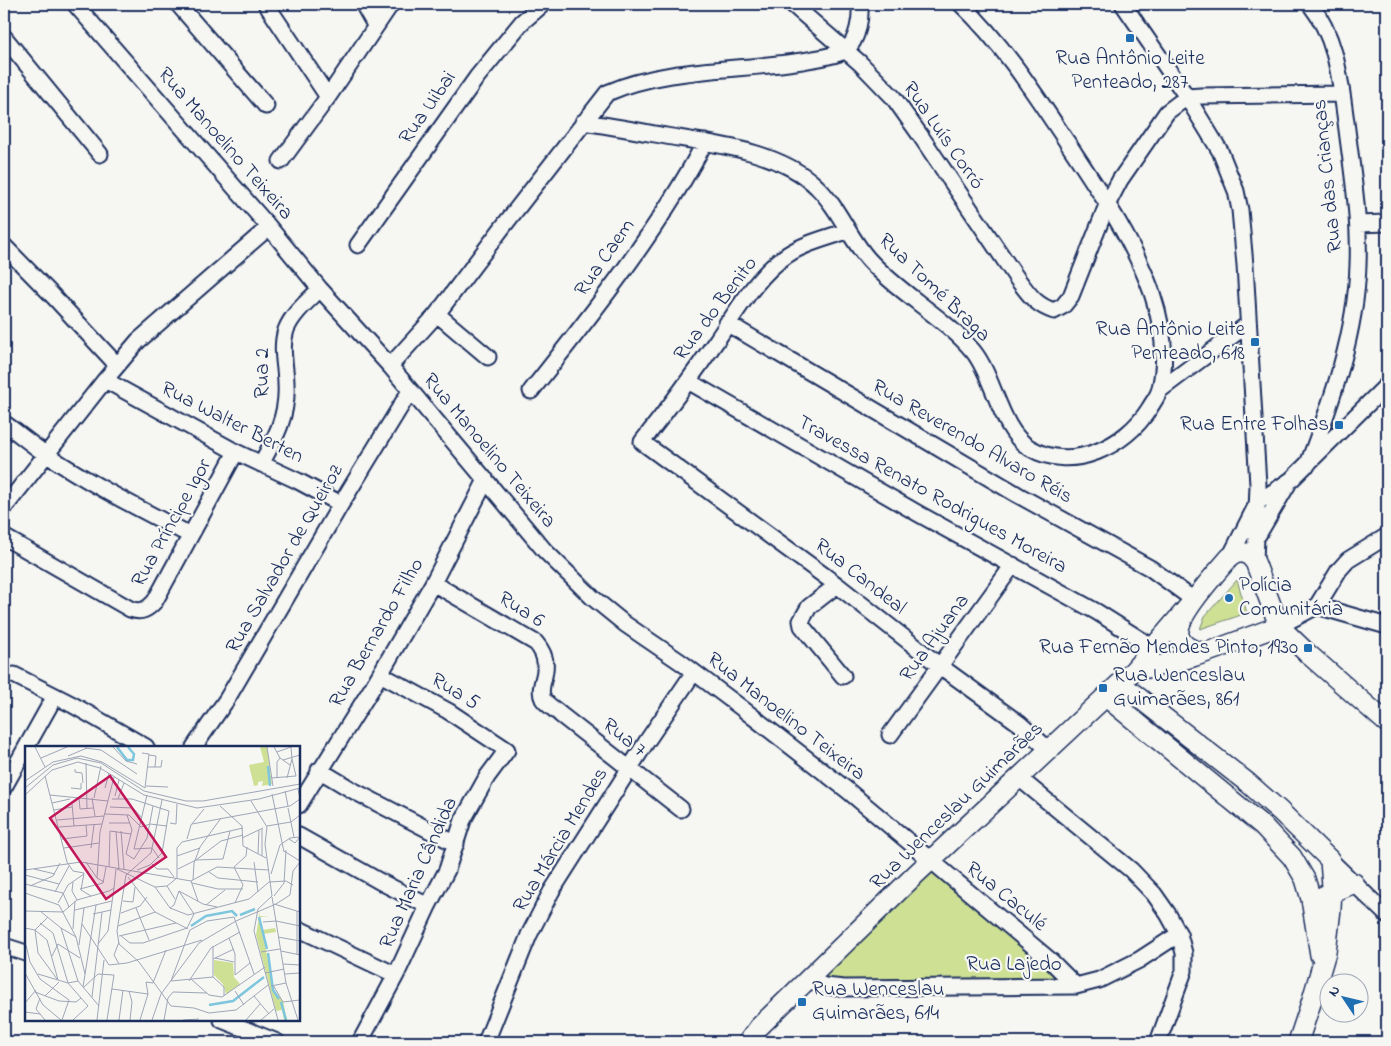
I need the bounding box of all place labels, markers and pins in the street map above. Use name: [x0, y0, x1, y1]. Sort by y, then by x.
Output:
marker: Rua Antônio Leite Penteado, 287: [1124, 32, 1136, 44]
place label: Rua Antônio Leite Penteado, 287: [1055, 44, 1205, 98]
place label: Rua Antônio Leite Penteado, 618: [1096, 315, 1246, 369]
marker: Rua Antônio Leite Penteado, 618: [1249, 336, 1261, 348]
place label: Rua Entre Folhas: [1180, 410, 1329, 440]
marker: Rua Entre Folhas: [1333, 419, 1345, 431]
place label: Polícia Comunitária: [1239, 571, 1343, 625]
marker: Polícia Comunitária: [1223, 592, 1235, 604]
place label: Rua Fernão Mendes Pinto, 1930: [1039, 633, 1298, 663]
marker: Rua Fernão Mendes Pinto, 1930: [1302, 642, 1314, 654]
place label: Rua Wenceslau Guimarães, 861: [1113, 661, 1245, 715]
marker: Rua Wenceslau Guimarães, 861: [1097, 682, 1109, 694]
place label: Rua Wenceslau Guimarães, 614: [812, 975, 944, 1029]
marker: Rua Wenceslau Guimarães, 614: [796, 996, 808, 1008]

